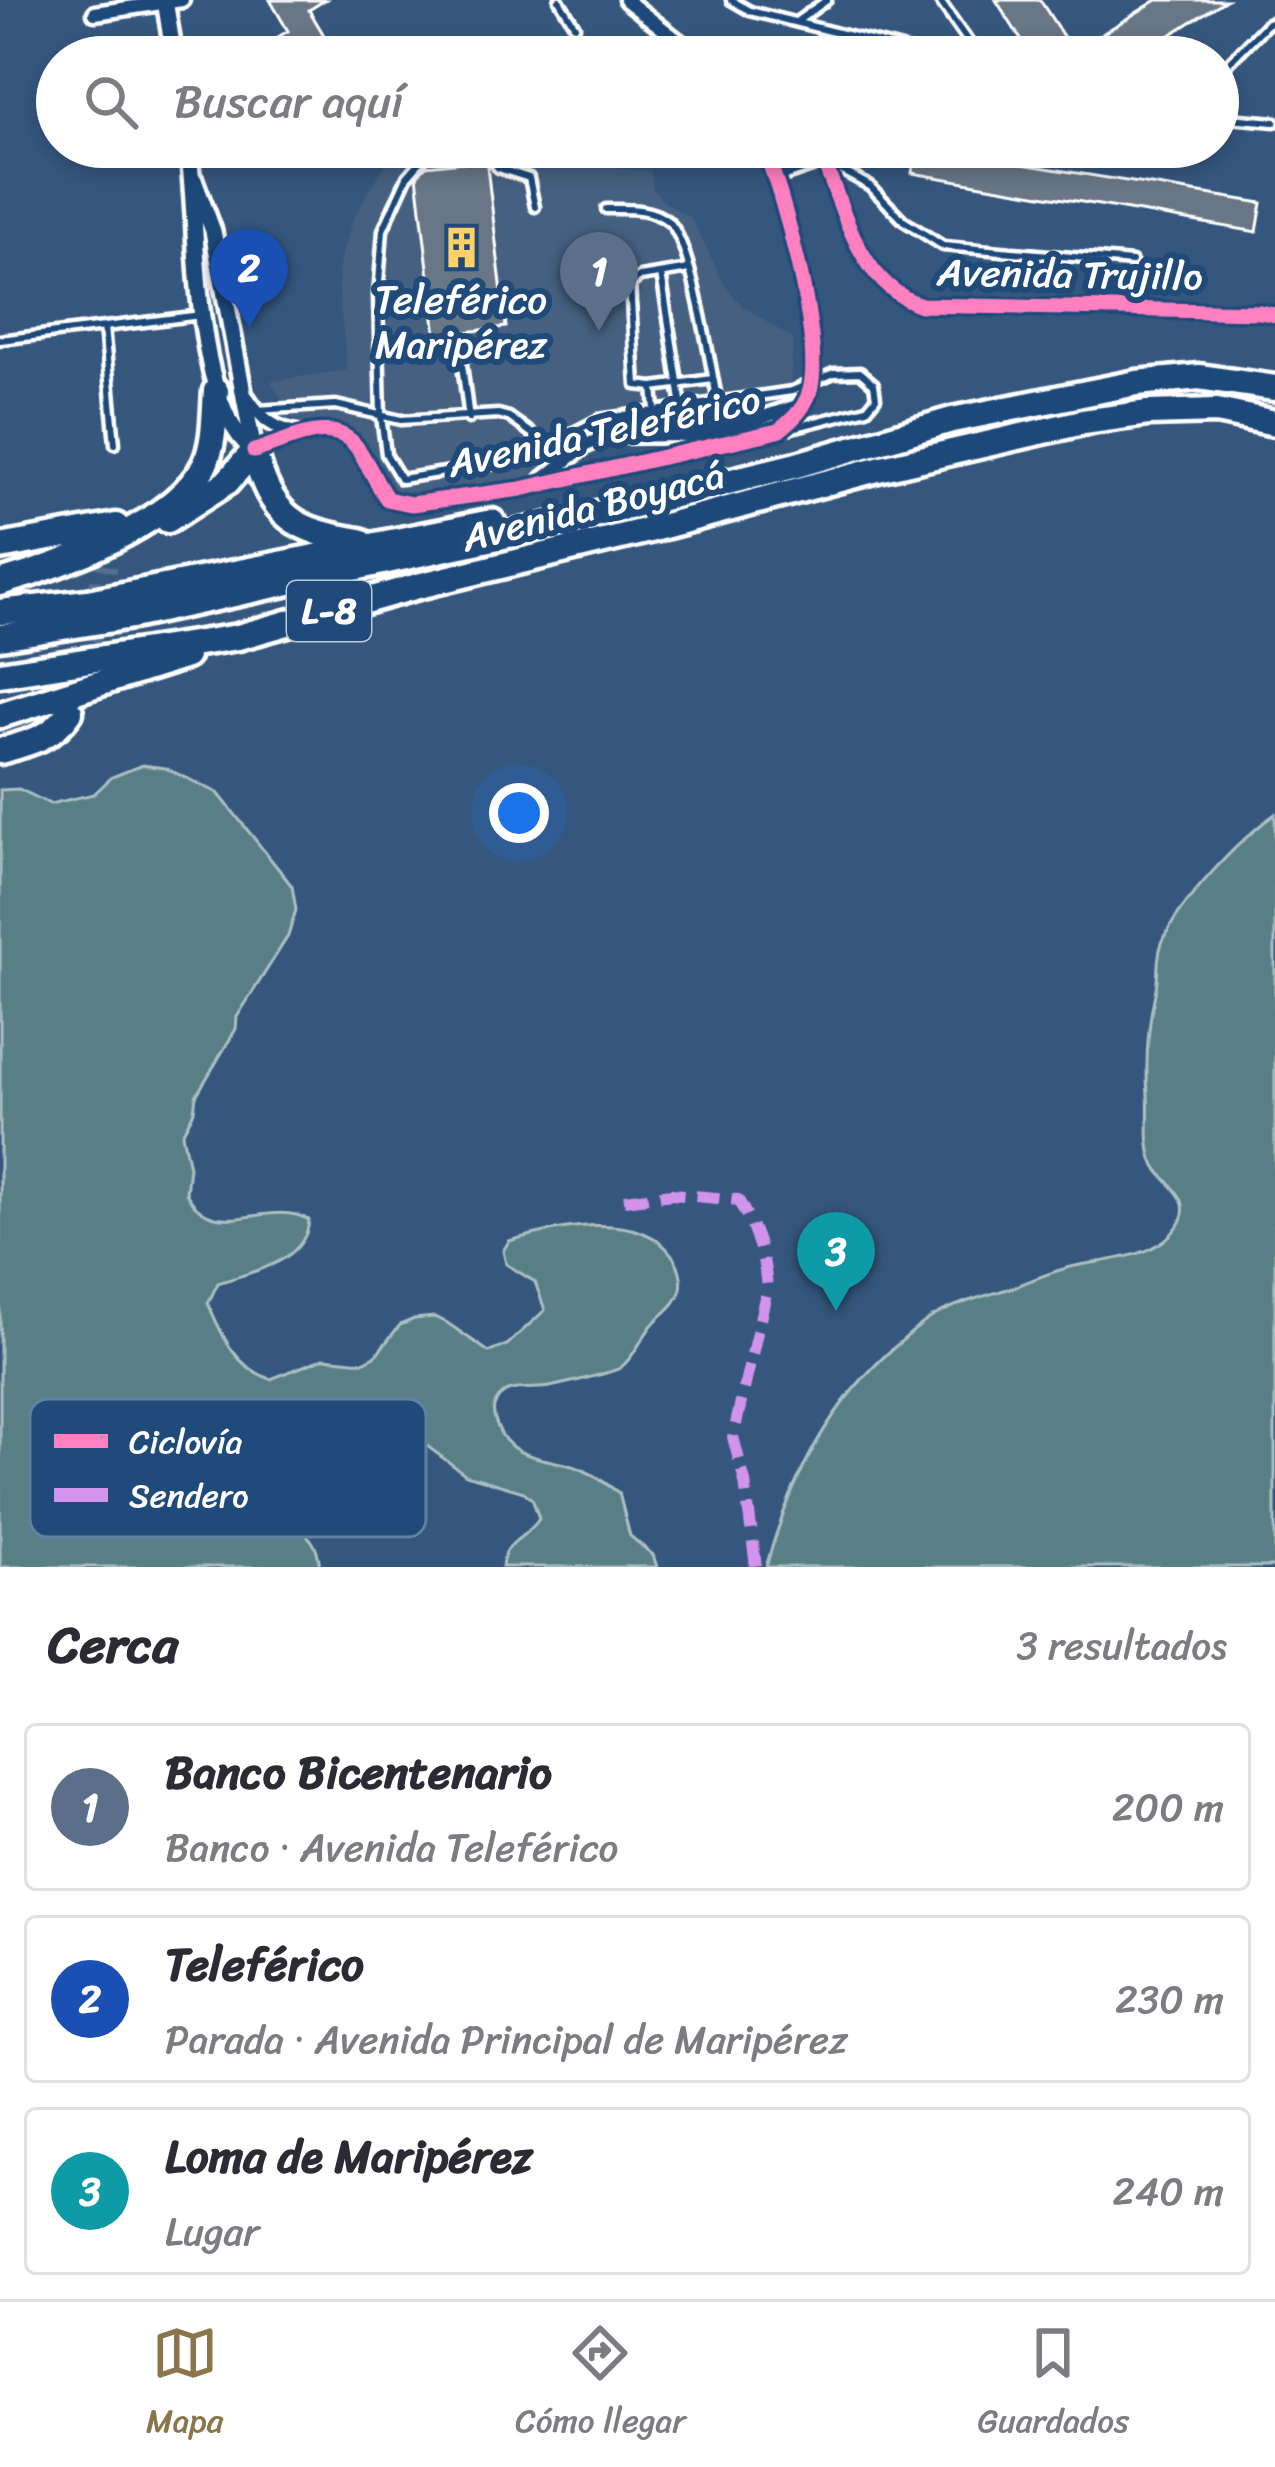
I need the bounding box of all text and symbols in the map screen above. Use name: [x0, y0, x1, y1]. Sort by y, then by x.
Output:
search box: [36, 36, 1239, 168]
text: Buscar aquí: [174, 62, 403, 142]
icon: search: [78, 69, 144, 135]
building icon: Teleférico Maripérez: [438, 224, 484, 270]
pin: 2: [210, 229, 288, 328]
pin: 1: [560, 232, 638, 331]
street label: Avenida Trujillo: [935, 237, 1204, 311]
place label: Teleférico Maripérez: [375, 265, 548, 379]
street label: Avenida Teleférico: [440, 364, 767, 498]
street label: Avenida Boyacá: [453, 440, 732, 572]
road number: L-8: [287, 581, 371, 641]
your location: [489, 783, 549, 843]
pin: 3: [797, 1212, 875, 1311]
legend: [30, 1399, 426, 1537]
text: Ciclovía: [129, 1413, 243, 1471]
text: Sendero: [129, 1467, 249, 1525]
text: Cerca: [48, 1600, 178, 1690]
text: 3 resultados: [1016, 1611, 1227, 1680]
text: Banco Bicentenario: [165, 1733, 552, 1813]
text: 1: [82, 1773, 98, 1842]
text: 200 m: [1112, 1773, 1224, 1842]
text: Banco · Avenida Teleférico: [165, 1813, 618, 1882]
text: Teleférico: [165, 1925, 364, 2005]
text: 2: [79, 1965, 101, 2034]
text: 230 m: [1115, 1965, 1224, 2034]
text: Parada · Avenida Principal de Maripérez: [165, 2005, 848, 2074]
text: Loma de Maripérez: [165, 2117, 533, 2197]
text: 3: [79, 2157, 101, 2226]
text: 240 m: [1112, 2157, 1224, 2226]
text: Lugar: [165, 2197, 259, 2266]
tab: Mapa: [146, 2320, 223, 2450]
tab: Cómo llegar: [515, 2320, 686, 2450]
tab: Guardados: [977, 2320, 1129, 2450]

